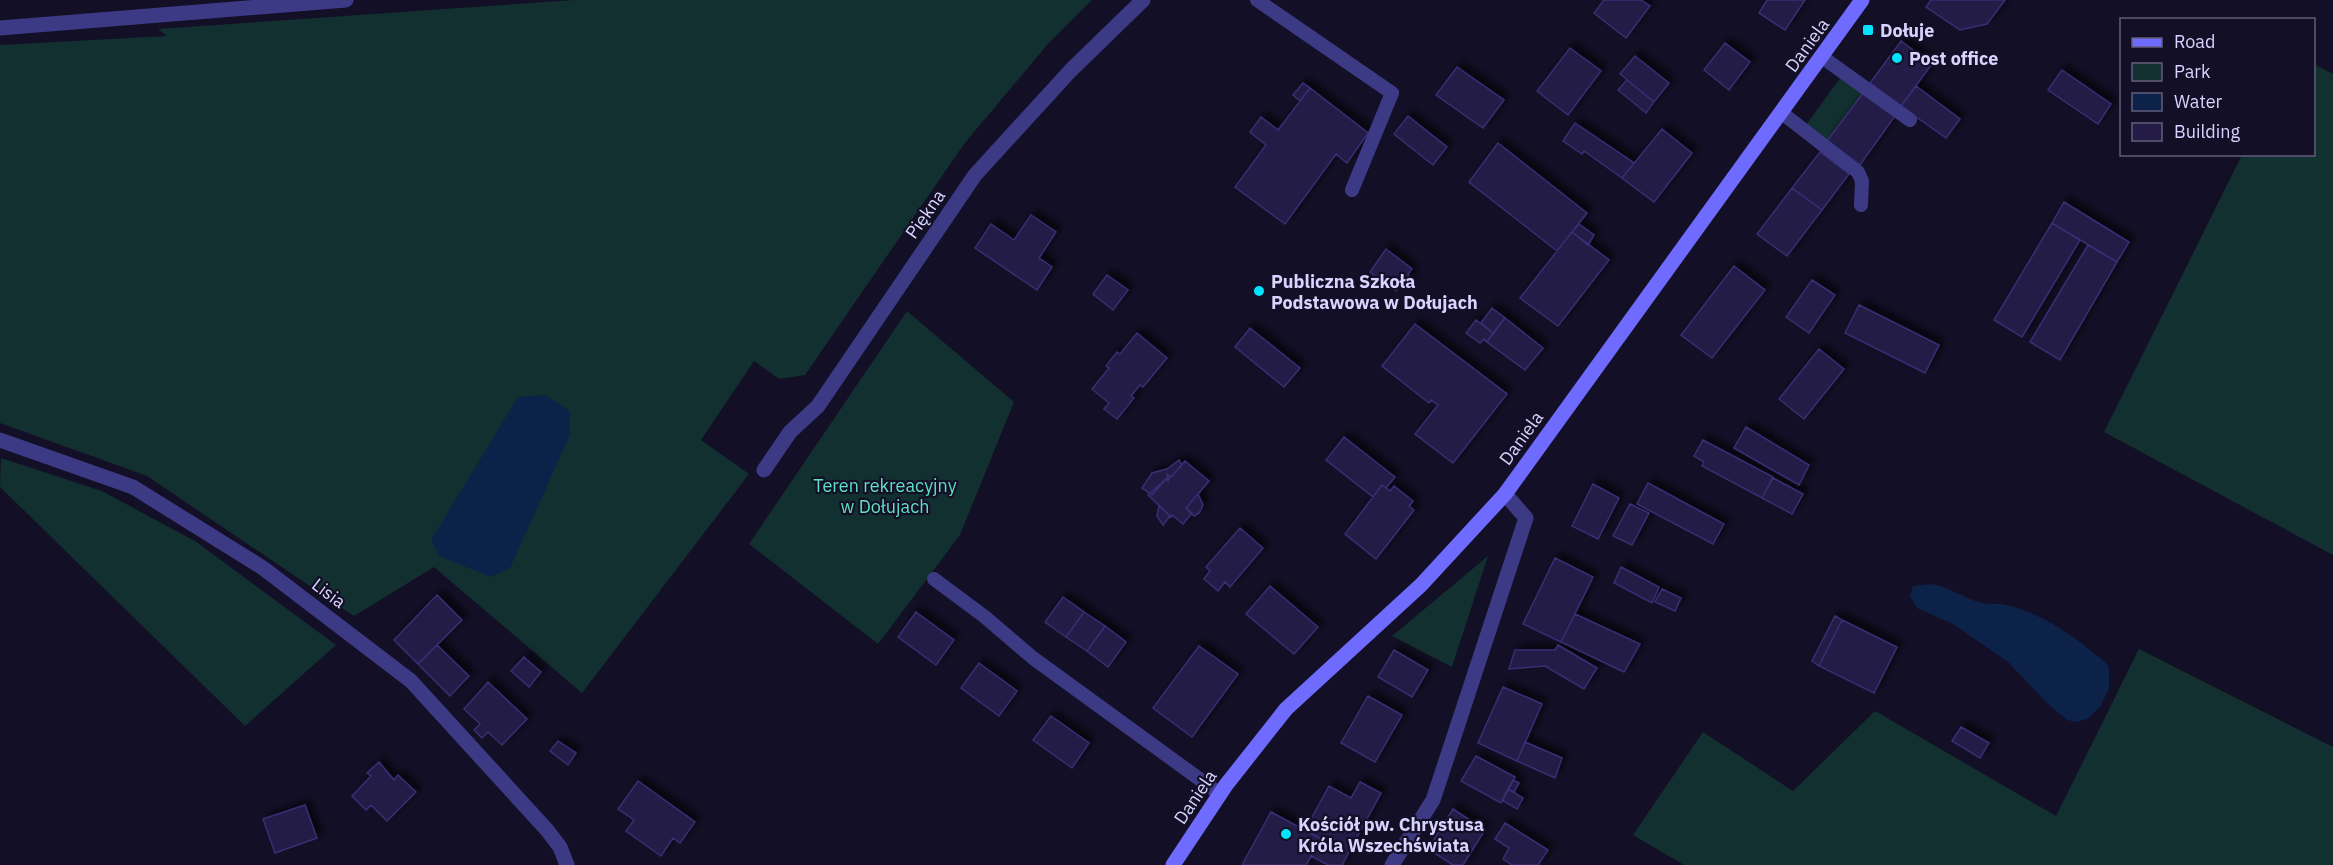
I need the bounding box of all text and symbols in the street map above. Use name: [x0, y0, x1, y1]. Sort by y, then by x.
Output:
street label: Daniela: [1780, 13, 1834, 76]
legend: [2120, 18, 2315, 156]
place label: Dołuje: [1880, 19, 1934, 42]
marker: Dołuje: [1861, 23, 1875, 37]
text: Road: [2174, 30, 2215, 53]
place label: Post office: [1909, 47, 1998, 70]
marker: Post office: [1890, 51, 1904, 65]
text: Park: [2174, 60, 2211, 83]
text: Water: [2174, 90, 2223, 113]
text: Building: [2174, 120, 2241, 143]
street label: Piękna: [900, 185, 950, 243]
place label: Publiczna Szkoła Podstawowa w Dołujach: [1271, 270, 1478, 314]
marker: Publiczna Szkoła Podstawowa w Dołujach: [1252, 284, 1266, 298]
street label: Daniela: [1494, 406, 1548, 469]
park label: Teren rekreacyjny w Dołujach: [813, 474, 957, 518]
street label: Lisia: [308, 573, 351, 613]
street label: Daniela: [1168, 765, 1222, 829]
place label: Kościół pw. Chrystusa Króla Wszechświata: [1298, 813, 1484, 857]
marker: Kościół pw. Chrystusa Króla Wszechświata: [1279, 827, 1293, 841]

